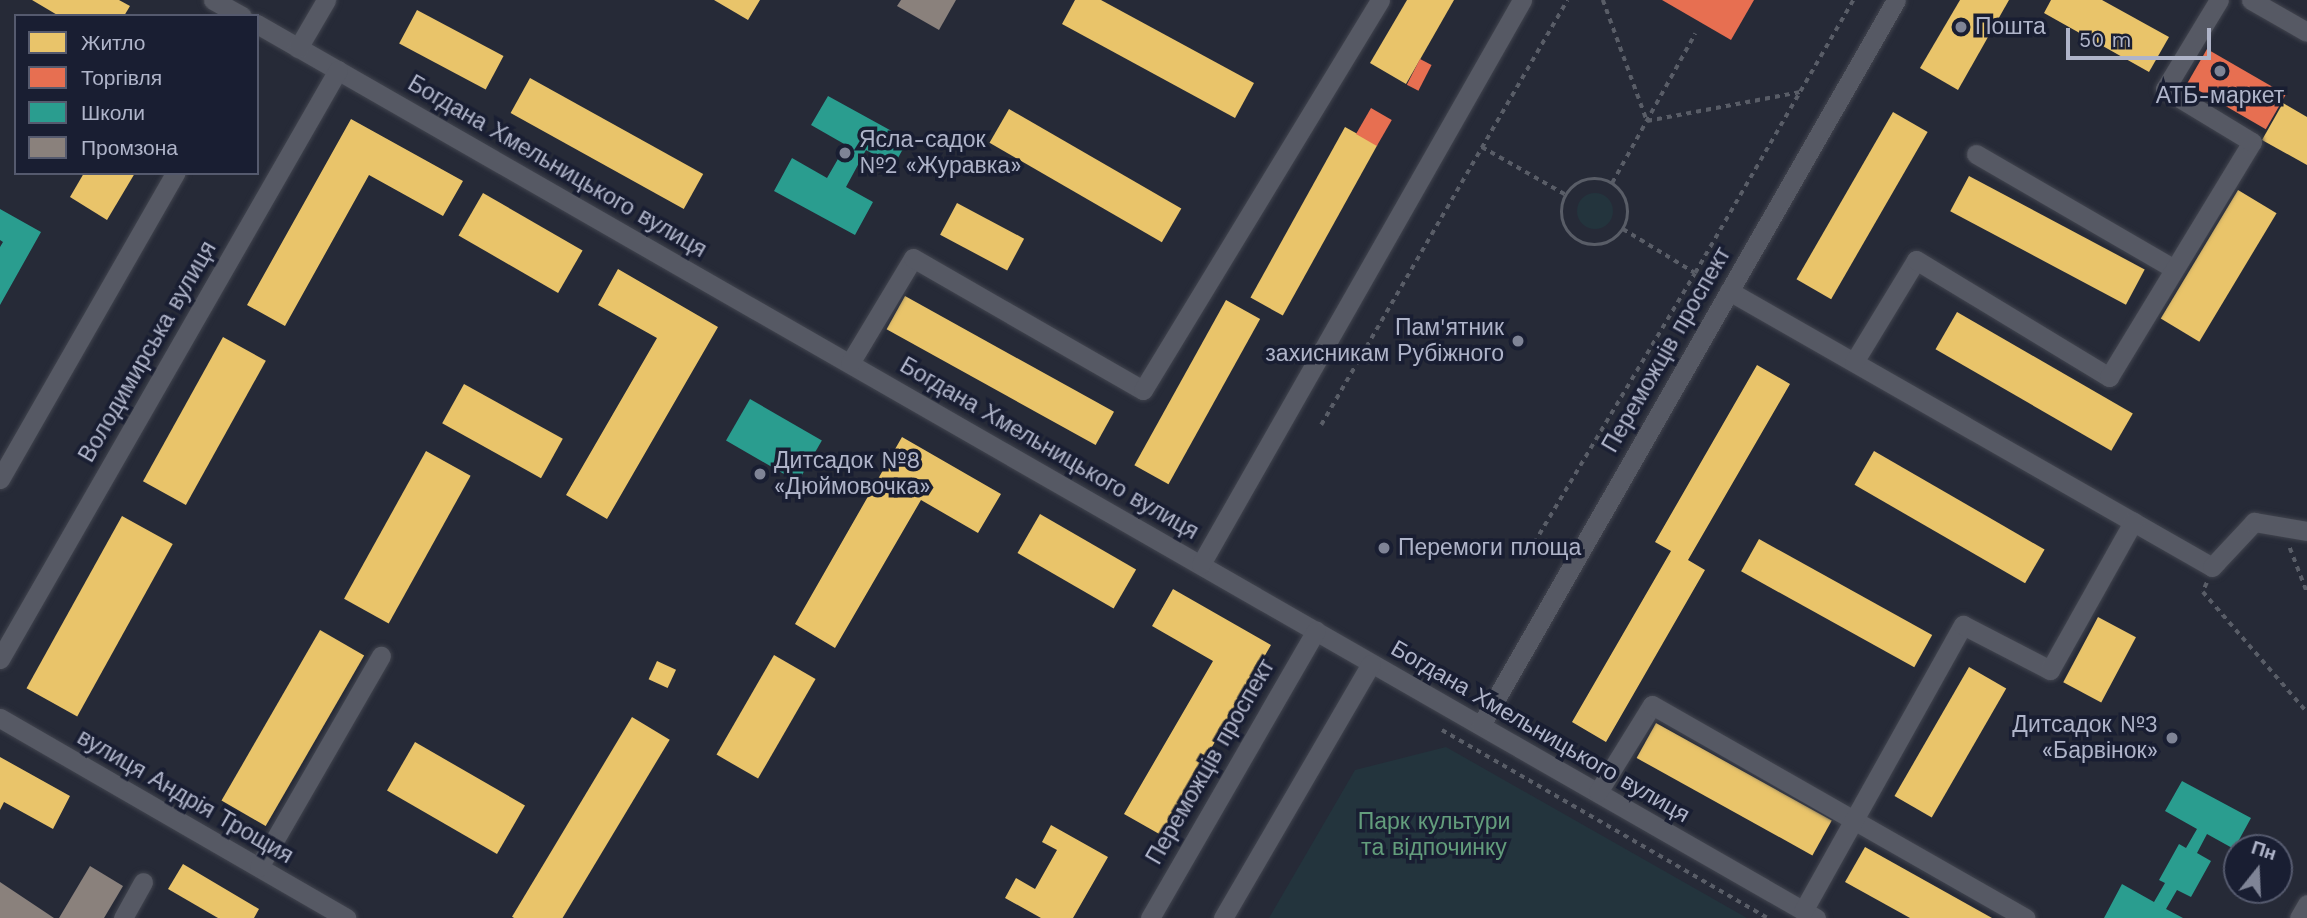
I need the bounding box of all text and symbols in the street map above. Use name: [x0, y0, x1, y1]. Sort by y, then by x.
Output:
place label: Пошта: [1975, 13, 2046, 41]
legend: [14, 14, 259, 175]
scale bar: [2069, 14, 2214, 58]
marker: Пошта: [1953, 19, 1969, 35]
text: 50 m: [2079, 27, 2131, 52]
text: Житло: [81, 30, 145, 55]
marker: АТБ-маркет: [2212, 63, 2228, 79]
text: Торгівля: [81, 65, 162, 90]
street label: Богдана Хмельницького вулиця: [403, 70, 711, 264]
place label: АТБ-маркет: [2156, 82, 2284, 110]
text: Школи: [81, 100, 145, 125]
place label: Ясла-садок №2 «Журавка»: [859, 126, 1021, 180]
text: Промзона: [81, 135, 178, 160]
marker: Ясла-садок №2 «Журавка»: [837, 145, 853, 161]
street label: Володимирська вулиця: [73, 237, 223, 467]
street label: Переможців проспект: [1597, 242, 1737, 458]
place label: Пам'ятник захисникам Рубіжного: [1265, 314, 1504, 368]
marker: Пам'ятник захисникам Рубіжного: [1510, 333, 1526, 349]
street label: Богдана Хмельницького вулиця: [895, 352, 1203, 546]
place label: Дитсадок №8 «Дюймовочка»: [774, 447, 931, 501]
marker: Дитсадок №8 «Дюймовочка»: [752, 466, 768, 482]
place label: Перемоги площа: [1398, 534, 1581, 562]
marker: Перемоги площа: [1376, 540, 1392, 556]
street label: Богдана Хмельницького вулиця: [1386, 635, 1694, 829]
street label: Переможців проспект: [1141, 654, 1281, 870]
place label: Дитсадок №3 «Барвінок»: [2012, 711, 2158, 765]
street label: вулиця Андрія Трощия: [72, 724, 298, 870]
marker: Дитсадок №3 «Барвінок»: [2164, 730, 2180, 746]
park label: Парк культури та відпочинку: [1358, 808, 1510, 862]
north arrow: [2223, 834, 2293, 904]
text: Пн: [2249, 836, 2280, 865]

